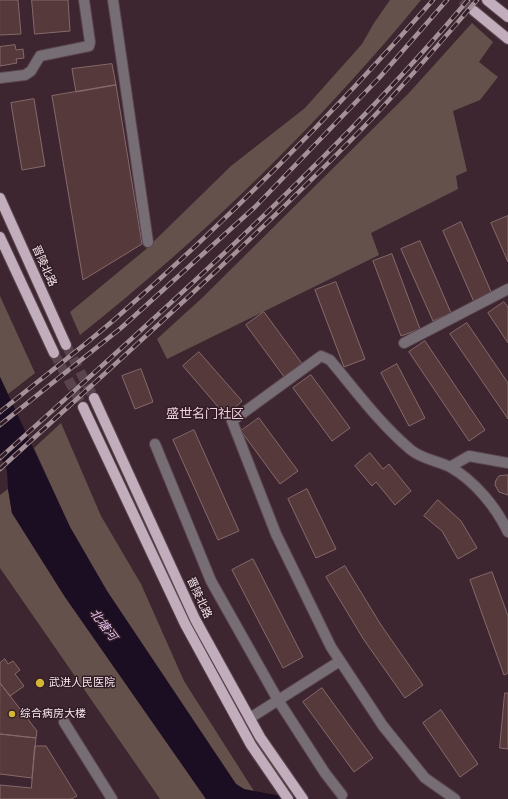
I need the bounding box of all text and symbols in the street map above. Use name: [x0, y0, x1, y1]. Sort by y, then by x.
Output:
street label: 晋陵北路: [29, 243, 59, 289]
district label: 盛世名门社区: [166, 406, 244, 422]
street label: 晋陵北路: [184, 575, 214, 621]
water label: 北塘河: [86, 606, 120, 644]
place label: 武进人民医院: [49, 676, 115, 690]
marker: 武进人民医院: [34, 677, 46, 689]
place label: 综合病房大楼: [20, 707, 86, 721]
marker: 综合病房大楼: [7, 709, 17, 719]

